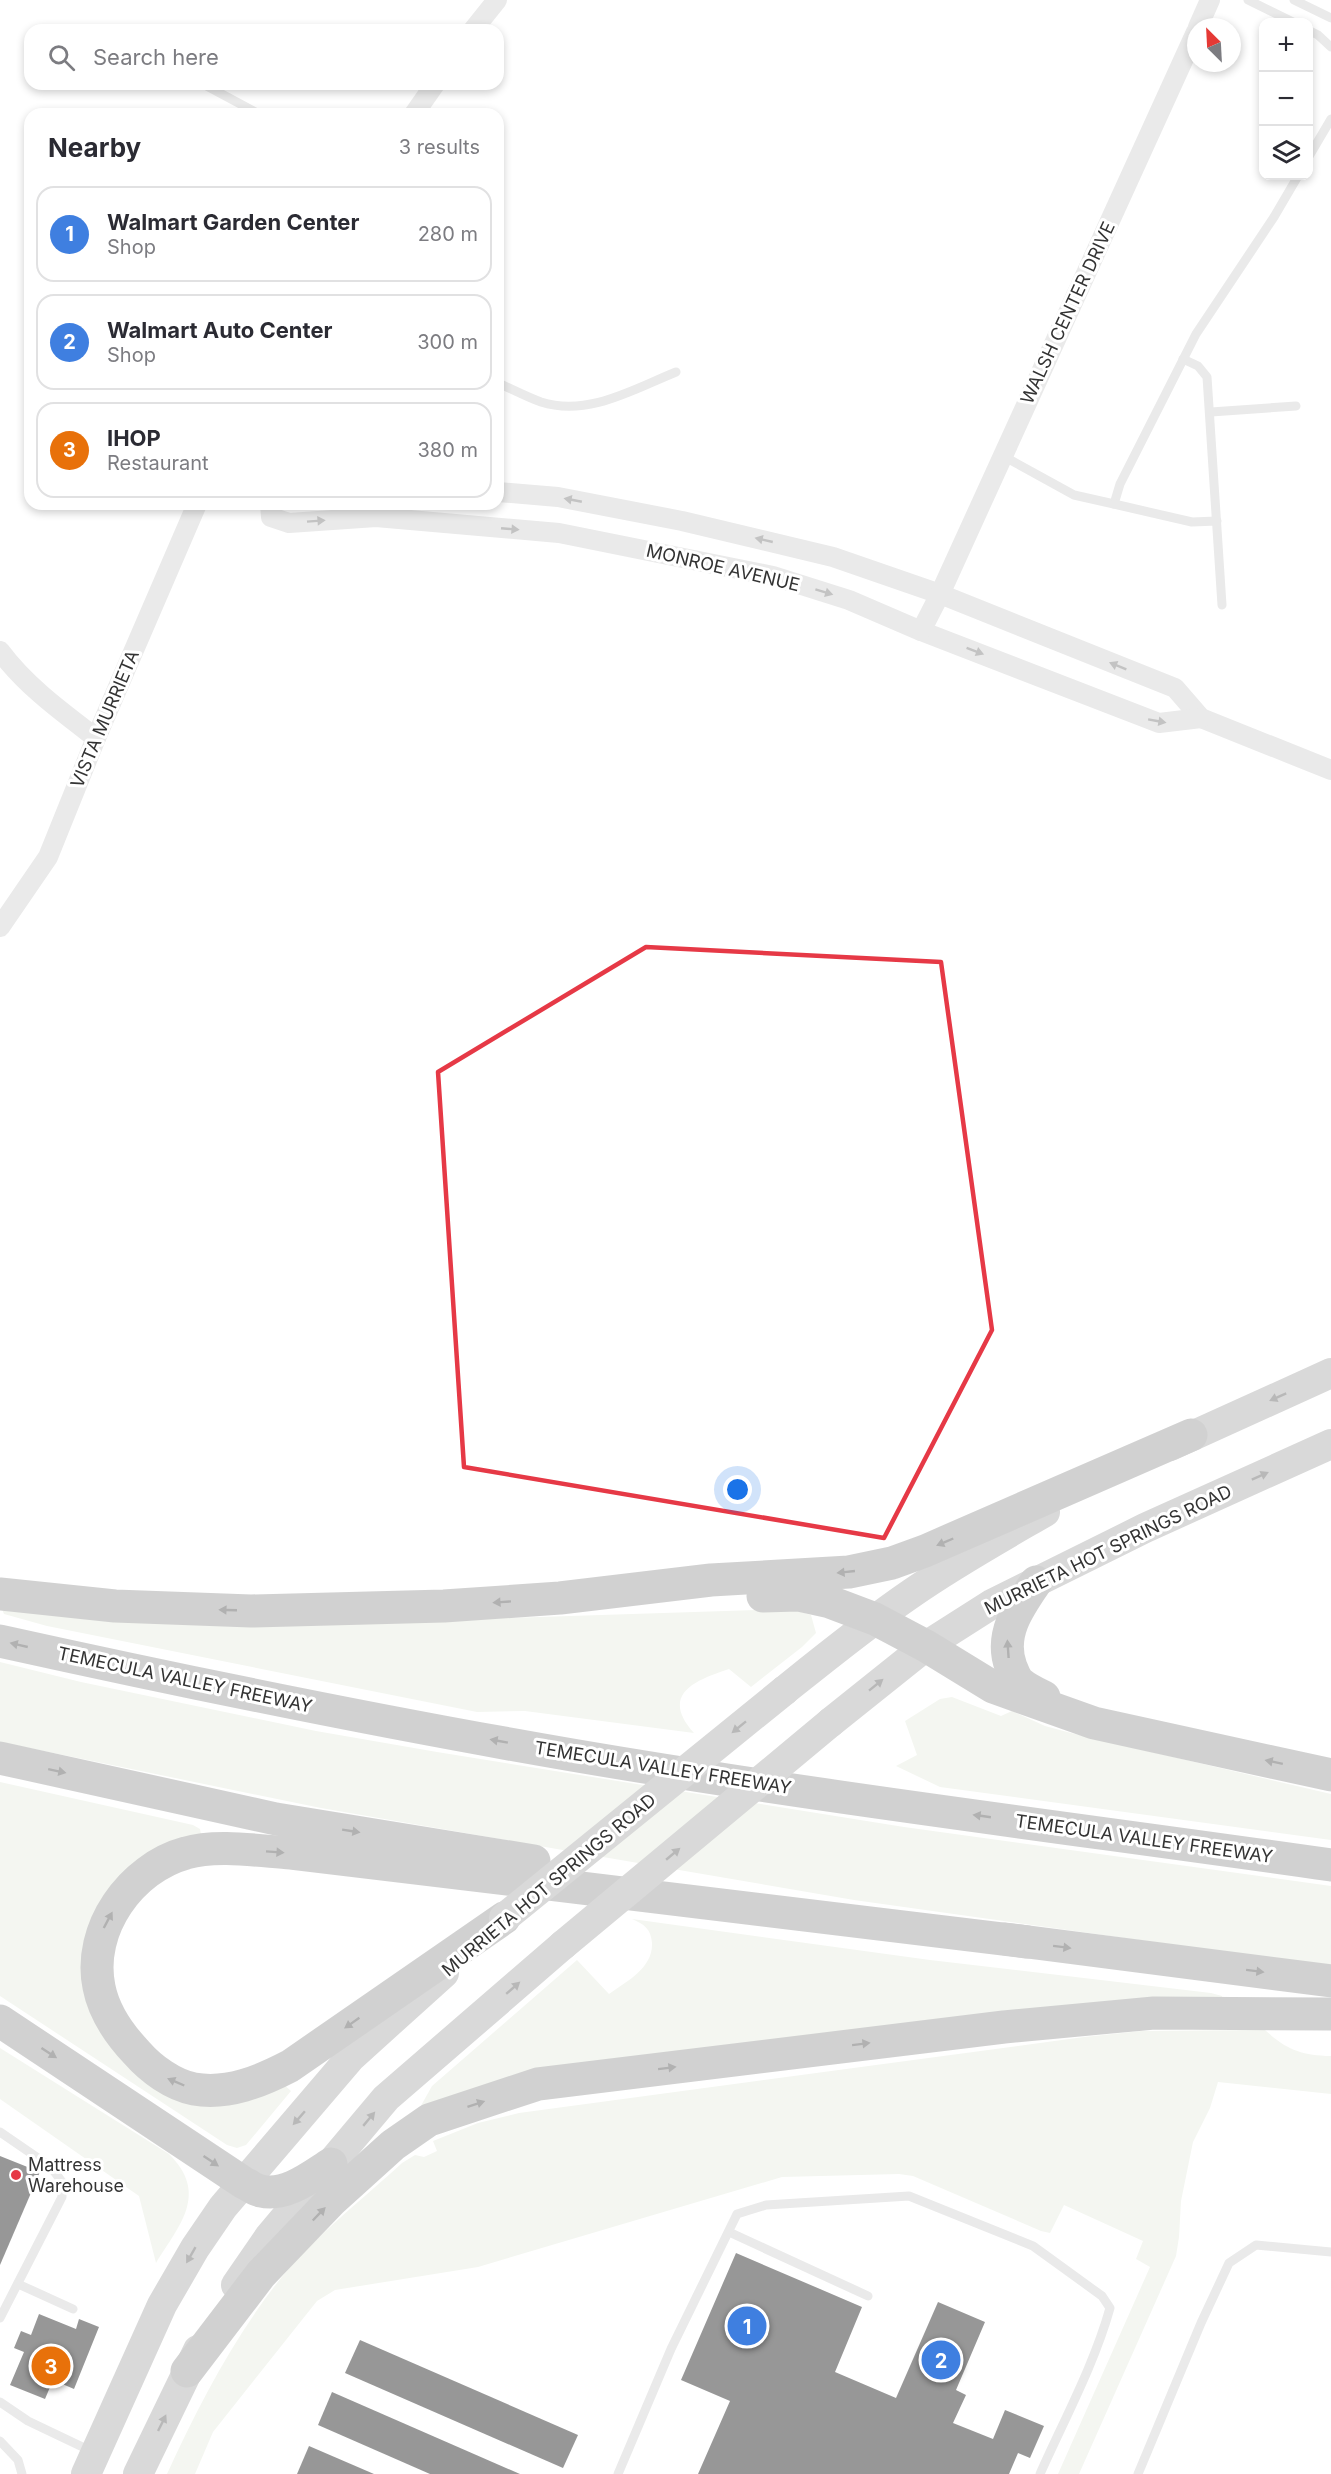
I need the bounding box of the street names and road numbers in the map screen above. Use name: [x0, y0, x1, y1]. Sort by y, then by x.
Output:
street label: WALSH CENTER DRIVE: [1016, 218, 1119, 407]
street label: MONROE AVENUE: [644, 540, 802, 595]
street label: VISTA MURRIETA: [66, 647, 143, 791]
street label: MURRIETA HOT SPRINGS ROAD: [981, 1480, 1235, 1619]
street label: TEMECULA VALLEY FREEWAY: [56, 1642, 314, 1717]
street label: TEMECULA VALLEY FREEWAY: [533, 1737, 793, 1798]
street label: MURRIETA HOT SPRINGS ROAD: [438, 1789, 660, 1980]
street label: TEMECULA VALLEY FREEWAY: [1014, 1810, 1274, 1867]

